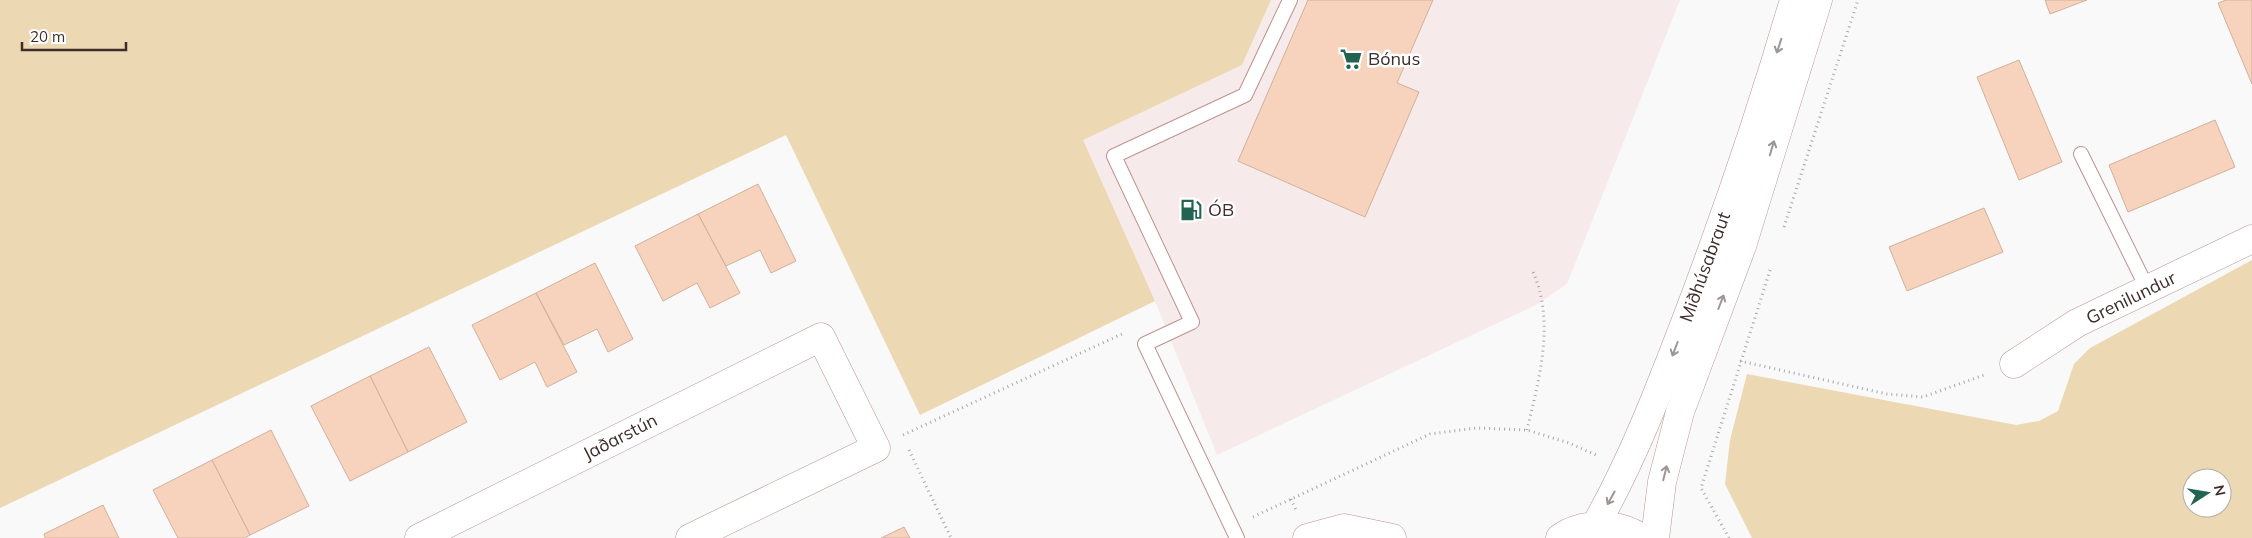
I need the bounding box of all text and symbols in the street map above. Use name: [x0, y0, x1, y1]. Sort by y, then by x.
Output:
scale bar: [22, 20, 126, 52]
text: 20 m: [30, 27, 65, 46]
one-way arrow: [1774, 38, 1783, 54]
supermarket icon: Bónus: [1338, 46, 1364, 72]
place label: Bónus: [1368, 47, 1420, 70]
one-way arrow: [1768, 140, 1778, 156]
fuel station icon: ÓB: [1178, 197, 1204, 223]
place label: ÓB: [1208, 198, 1234, 221]
street label: Miðhúsabraut: [1674, 209, 1735, 325]
street label: Grenilundur: [2082, 266, 2180, 329]
one-way arrow: [1717, 295, 1726, 310]
one-way arrow: [1670, 341, 1679, 356]
street label: Jaðarstún: [579, 408, 661, 465]
one-way arrow: [1661, 465, 1670, 481]
north arrow: [2182, 468, 2232, 518]
text: N: [2210, 483, 2230, 497]
one-way arrow: [1606, 490, 1615, 505]

